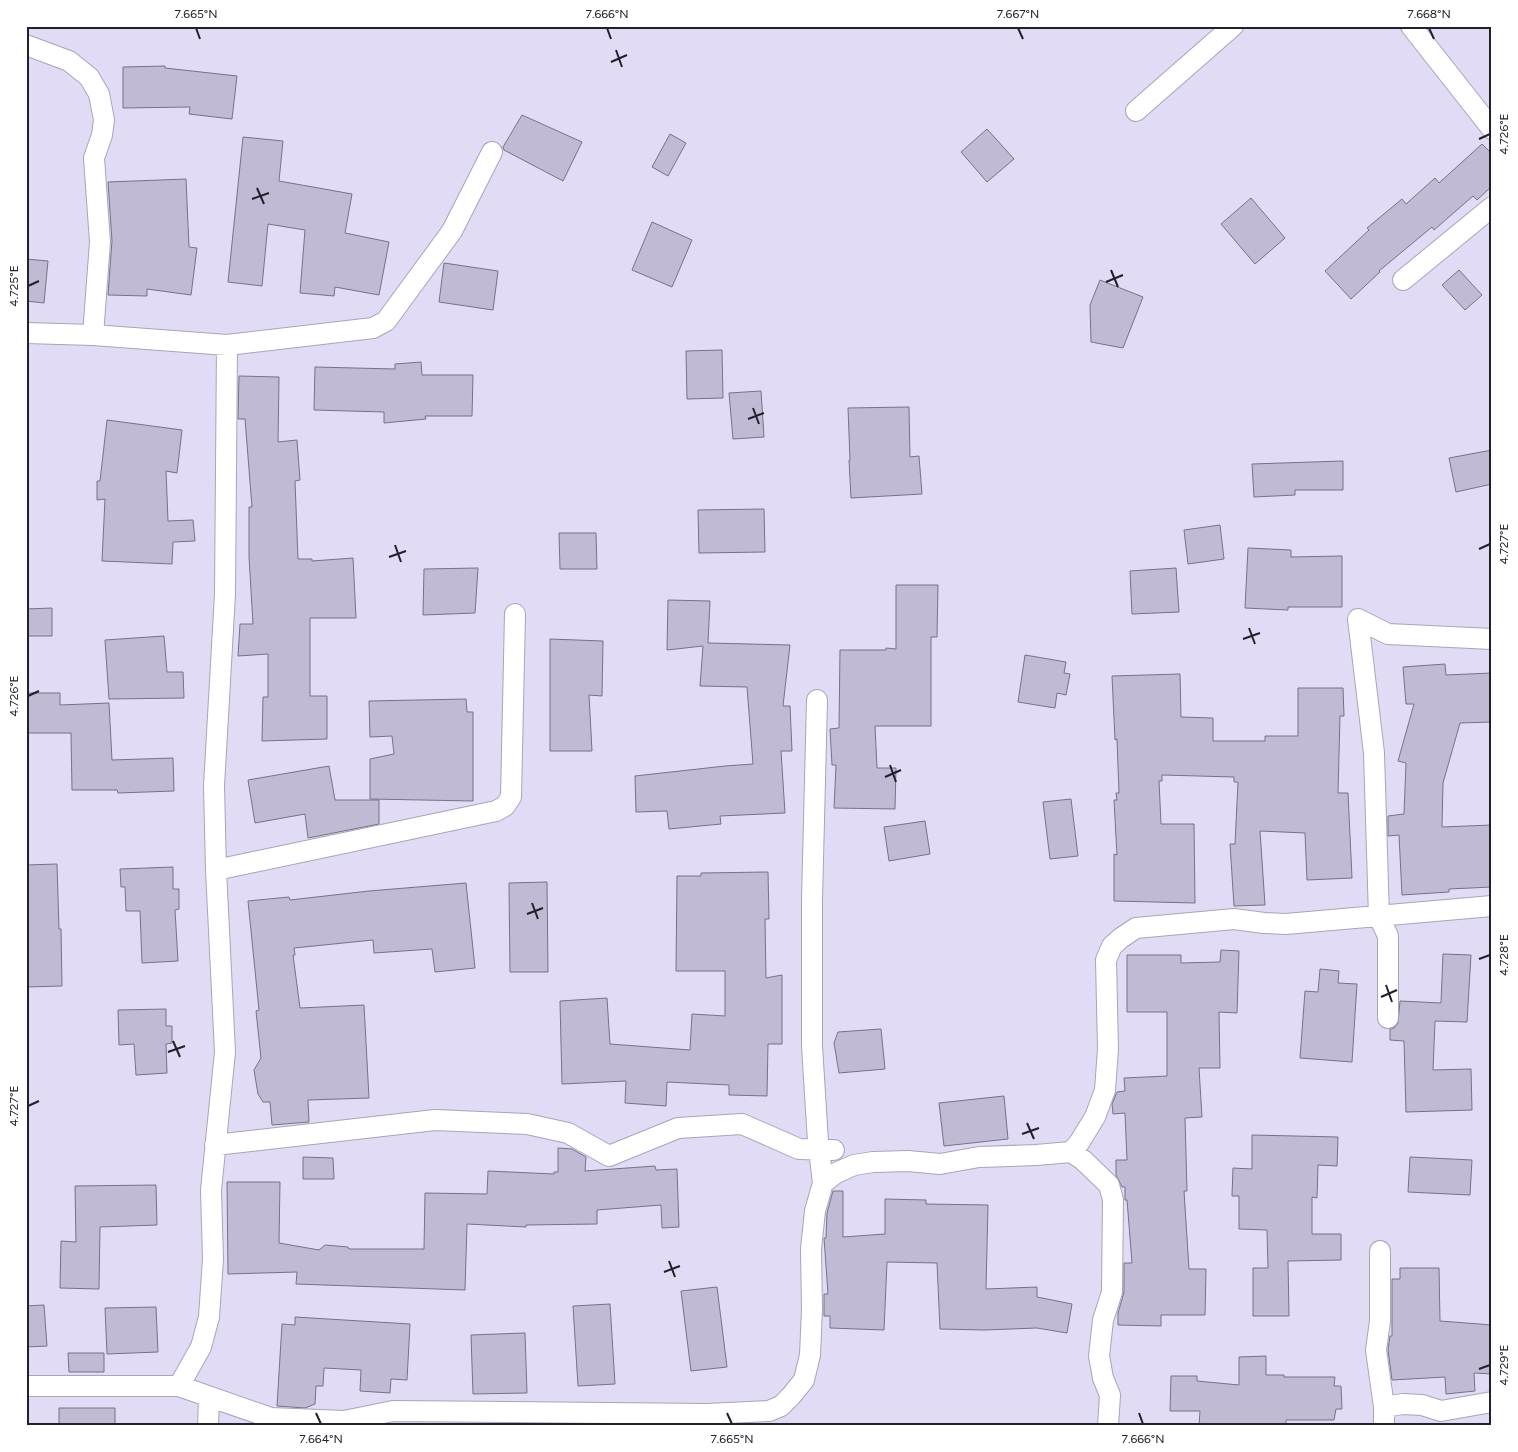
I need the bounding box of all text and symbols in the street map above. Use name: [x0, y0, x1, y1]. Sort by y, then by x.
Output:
text: 7.665°N: [174, 7, 218, 21]
text: 7.666°N: [585, 7, 629, 21]
text: 7.667°N: [997, 7, 1039, 21]
text: 7.668°N: [1407, 7, 1451, 21]
text: 4.726°E: [1497, 113, 1511, 155]
text: 4.725°E: [7, 265, 21, 307]
text: 4.727°E: [1497, 523, 1511, 565]
text: 4.726°E: [7, 675, 21, 717]
text: 4.728°E: [1497, 934, 1511, 976]
text: 4.727°E: [7, 1085, 21, 1127]
text: 4.729°E: [1497, 1344, 1511, 1386]
text: 7.664°N: [299, 1432, 343, 1446]
text: 7.665°N: [710, 1432, 754, 1446]
text: 7.666°N: [1121, 1432, 1165, 1446]

